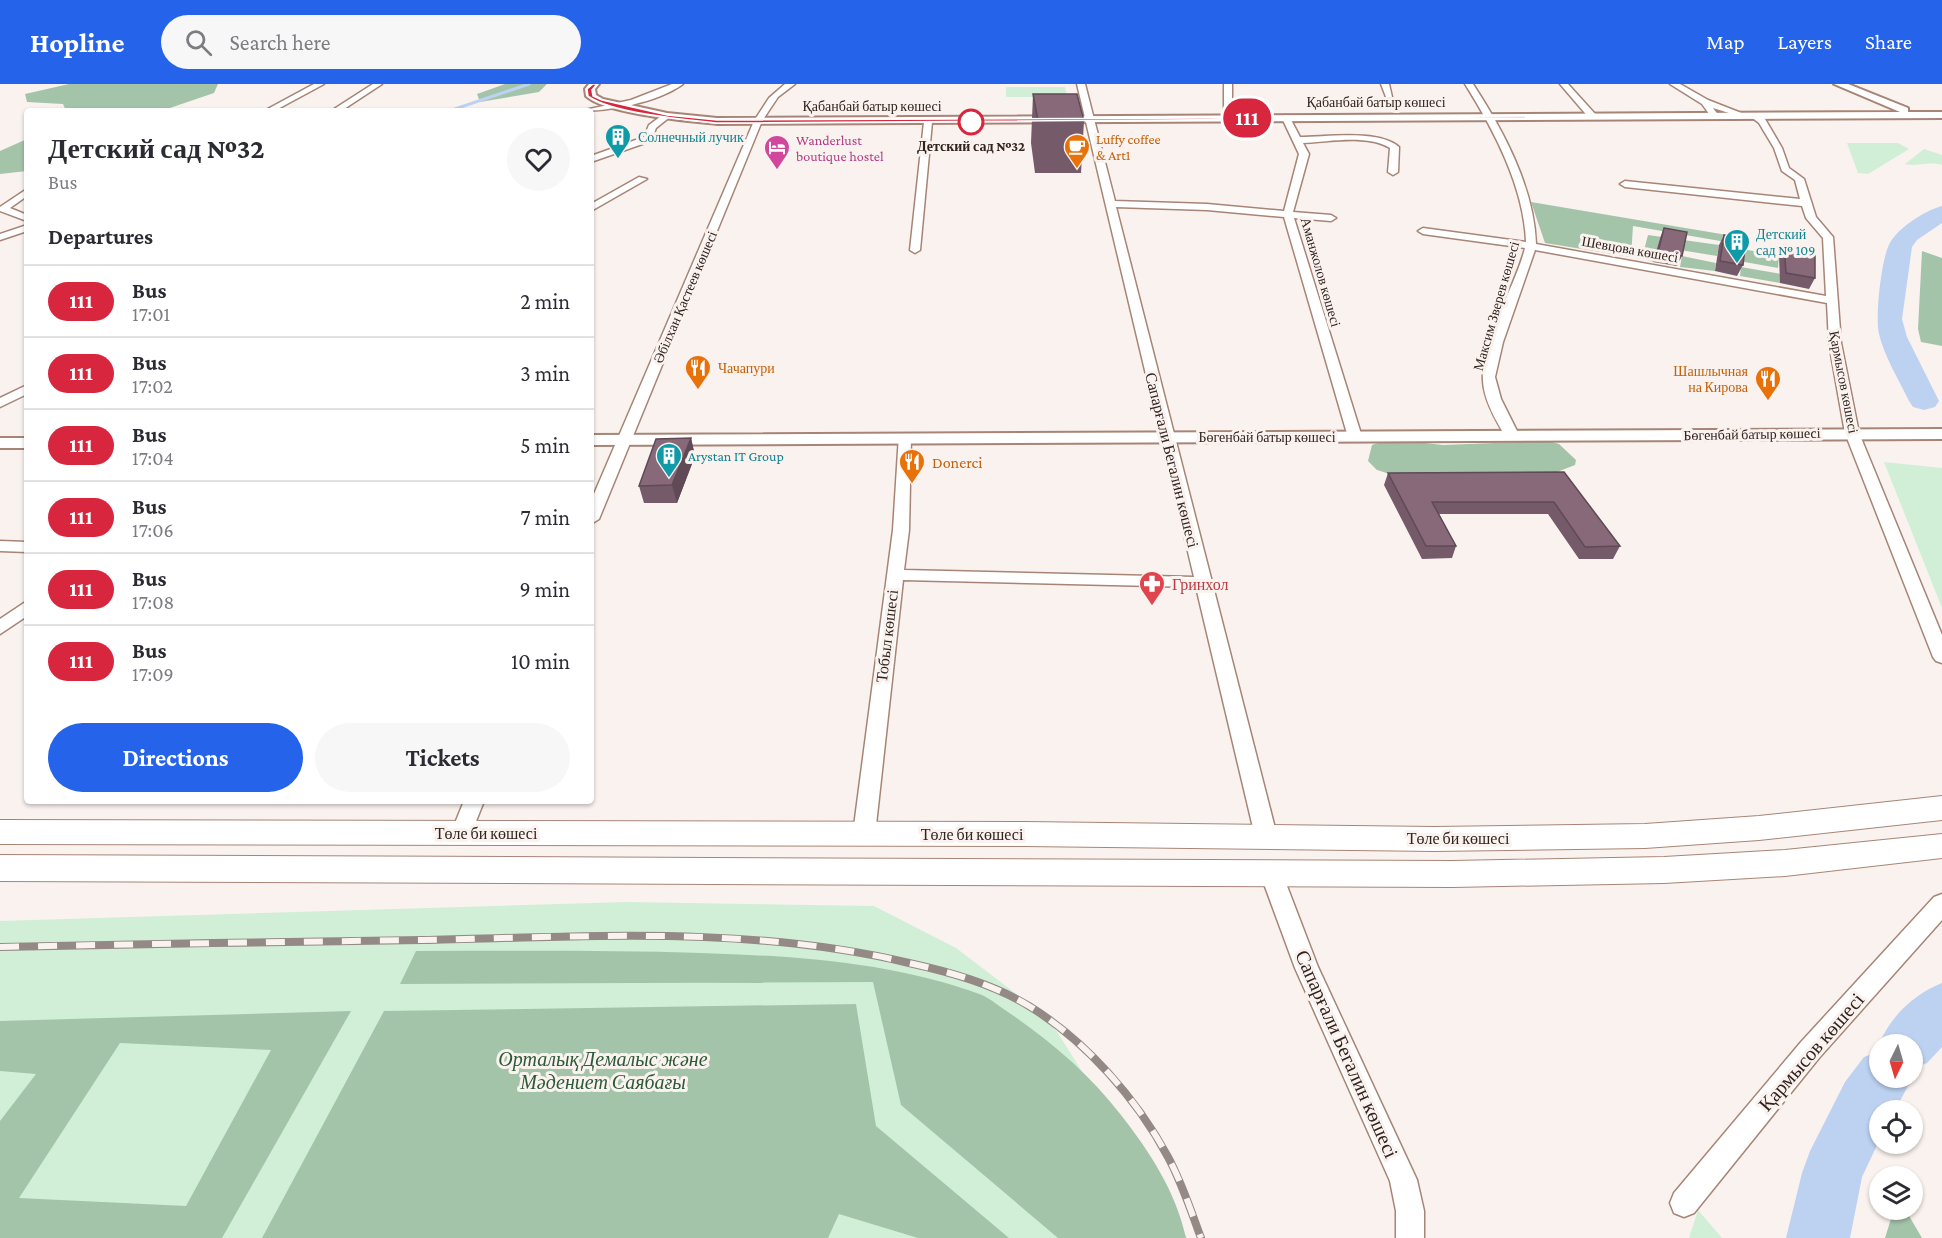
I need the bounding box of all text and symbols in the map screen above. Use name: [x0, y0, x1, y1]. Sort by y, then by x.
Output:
search box: [161, 15, 581, 69]
icon: search: [182, 26, 215, 59]
text: Hopline: [30, 27, 125, 58]
text: Search here: [230, 30, 331, 55]
text: Map: [1706, 30, 1745, 54]
text: Layers: [1778, 30, 1832, 54]
text: Share: [1865, 30, 1912, 54]
street label: Қабанбай батыр көшесі: [1306, 94, 1446, 110]
street label: Қабанбай батыр көшесі: [802, 98, 942, 114]
line badge: 111: [1212, 99, 1282, 138]
text: 111: [1235, 106, 1259, 130]
marker: Детский сад №32: [958, 109, 984, 135]
building icon: Солнечный лучик: [603, 122, 633, 160]
button: heart: [507, 128, 570, 191]
place label: Солнечный лучик: [638, 129, 744, 145]
place label: Luffy coffee & Art1: [1096, 131, 1161, 163]
place label: Wanderlust boutique hostel: [796, 132, 884, 164]
cafe icon: Luffy coffee & Art1: [1062, 132, 1092, 170]
text: Детский сад №32: [48, 133, 264, 164]
hotel icon: Wanderlust boutique hostel: [762, 133, 792, 171]
place label: Детский сад №32: [917, 138, 1025, 154]
text: Bus: [48, 171, 77, 193]
street label: Аманжолов көшесі: [1298, 215, 1344, 329]
text: Departures: [48, 224, 153, 249]
place label: Детский сад № 109: [1756, 226, 1815, 258]
building icon: Детский сад № 109: [1722, 227, 1752, 265]
street label: Әбілхан Қастеев көшесі: [650, 228, 720, 366]
street label: Шевцова көшесі: [1580, 233, 1680, 265]
street label: Максим Зверев көшесі: [1470, 239, 1522, 372]
text: Bus: [132, 278, 166, 303]
text: 111: [69, 289, 93, 313]
text: 2 min: [520, 289, 570, 314]
text: 17:01: [132, 303, 170, 325]
street label: Қармысов көшесі: [1826, 329, 1862, 435]
text: Bus: [132, 350, 166, 375]
restaurant icon: Чачапури: [683, 353, 713, 391]
place label: Чачапури: [718, 360, 775, 376]
text: 111: [69, 361, 93, 385]
text: 3 min: [520, 361, 570, 386]
place label: Шашлычная на Кирова: [1673, 363, 1749, 395]
restaurant icon: Шашлычная на Кирова: [1753, 364, 1783, 402]
street label: Сапарғали Бегалин көшесі: [1141, 371, 1202, 550]
text: 17:02: [132, 375, 173, 397]
text: Bus: [132, 422, 166, 447]
street label: Бөгенбай батыр көшесі: [1683, 425, 1821, 443]
street label: Бөгенбай батыр көшесі: [1198, 429, 1336, 445]
text: 111: [69, 433, 93, 457]
text: 5 min: [520, 433, 570, 458]
building icon: Arystan IT Group: [654, 441, 684, 479]
text: 17:04: [132, 447, 174, 469]
restaurant icon: Donerci: [897, 447, 927, 485]
place label: Arystan IT Group: [688, 448, 784, 464]
place label: Donerci: [932, 454, 982, 471]
text: Bus: [132, 494, 166, 519]
text: 111: [69, 505, 93, 529]
text: 7 min: [520, 505, 570, 530]
text: 17:06: [132, 519, 174, 541]
text: Bus: [132, 566, 166, 591]
pharmacy icon: Гринхол: [1137, 569, 1167, 607]
place label: Гринхол: [1172, 576, 1229, 594]
text: 111: [69, 577, 93, 601]
text: 9 min: [519, 577, 570, 602]
street label: Тобыл көшесі: [873, 588, 901, 683]
text: 17:08: [132, 591, 174, 613]
text: Bus: [132, 638, 166, 663]
text: 111: [69, 649, 93, 673]
text: 10 min: [511, 649, 570, 674]
text: 17:09: [132, 663, 174, 685]
button: Directions: [48, 723, 303, 792]
button: Tickets: [315, 723, 570, 792]
street label: Төле би көшесі: [435, 825, 538, 842]
street label: Төле би көшесі: [921, 826, 1024, 843]
street label: Төле би көшесі: [1407, 830, 1510, 847]
street label: Сапарғали Бегалин көшесі: [1290, 947, 1403, 1162]
street label: Қармысов көшесі: [1754, 988, 1869, 1116]
north arrow: [1869, 1034, 1923, 1088]
map controls: [1869, 1034, 1923, 1220]
park label: Орталық Демалыс және Мәдениет Саябағы: [498, 1048, 708, 1093]
button: locate: [1869, 1100, 1923, 1154]
button: layers: [1869, 1166, 1923, 1220]

